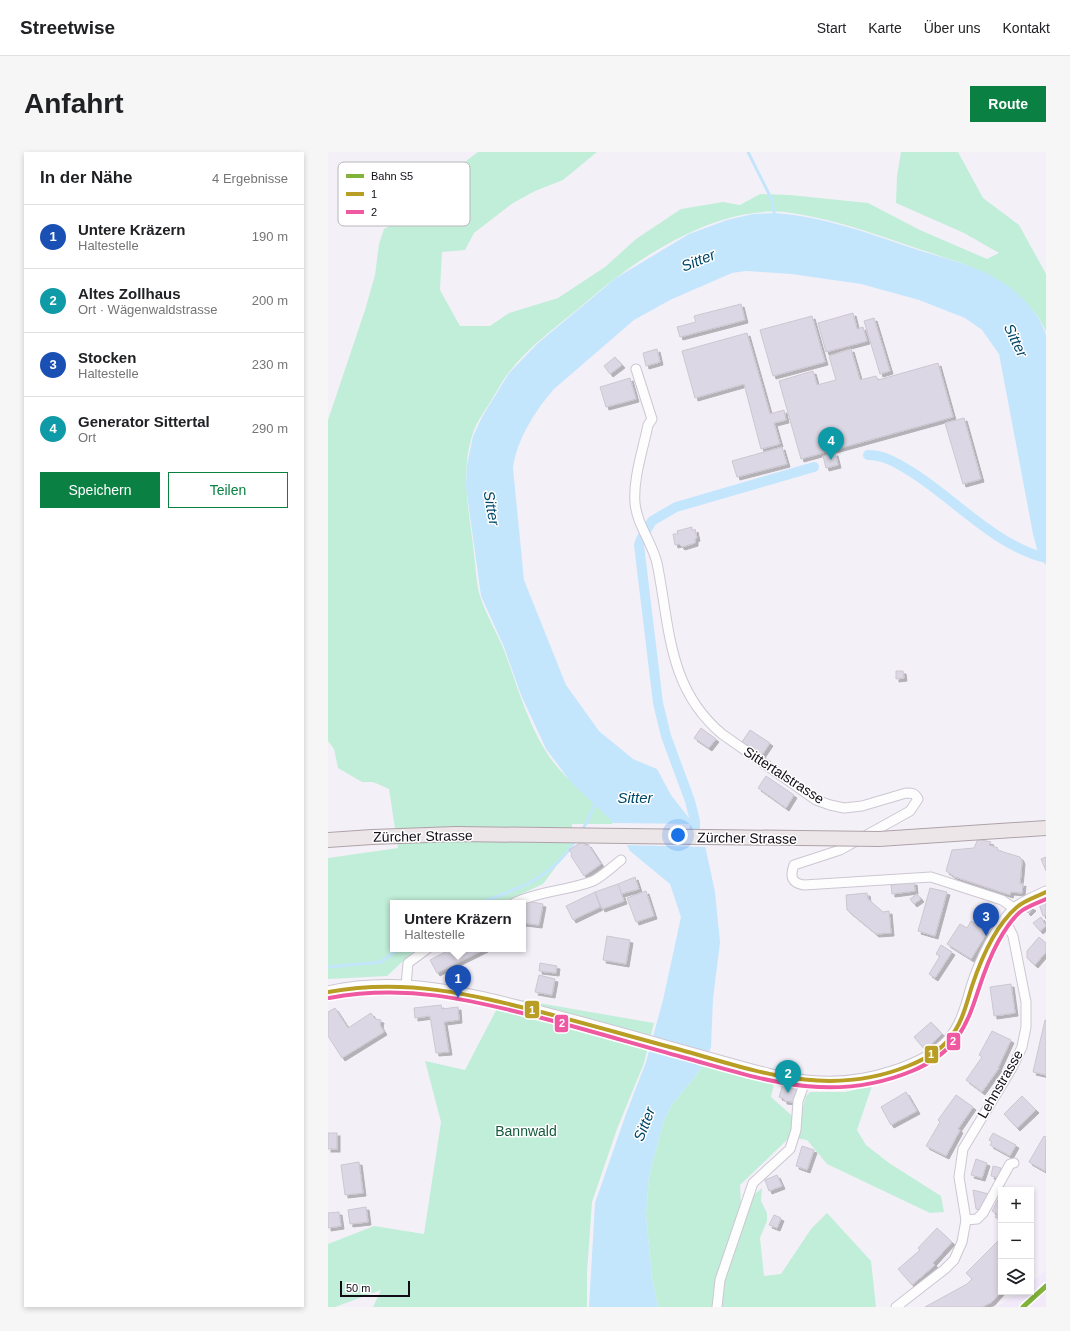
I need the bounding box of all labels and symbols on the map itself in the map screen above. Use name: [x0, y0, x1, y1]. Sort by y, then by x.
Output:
legend: [338, 162, 470, 226]
text: Bahn S5: [371, 170, 413, 182]
text: 1: [371, 188, 377, 200]
text: 2: [371, 206, 377, 218]
water label: Sitter: [679, 245, 718, 274]
water label: Sitter: [1001, 321, 1032, 360]
pin: 4: [818, 427, 844, 460]
water label: Sitter: [481, 489, 504, 528]
street label: Sittertalstrasse: [741, 743, 827, 807]
water label: Sitter: [617, 789, 654, 806]
your location: [668, 825, 688, 845]
street label: Zürcher Strasse: [373, 827, 473, 845]
street label: Zürcher Strasse: [697, 829, 797, 847]
pin: 3: [973, 903, 999, 936]
pin: 1: [445, 965, 471, 998]
line badge: 1: [524, 1000, 540, 1019]
text: 1: [529, 1004, 535, 1016]
line badge: 2: [554, 1014, 569, 1033]
text: 2: [559, 1017, 565, 1029]
line badge: 2: [946, 1032, 961, 1051]
text: 2: [950, 1035, 956, 1047]
line badge: 1: [924, 1045, 939, 1064]
street label: Lehnstrasse: [974, 1047, 1026, 1121]
text: 1: [928, 1048, 934, 1060]
pin: 2: [775, 1060, 801, 1093]
water label: Sitter: [630, 1104, 659, 1143]
park label: Bannwald: [495, 1123, 557, 1139]
scale bar: [340, 1279, 410, 1298]

